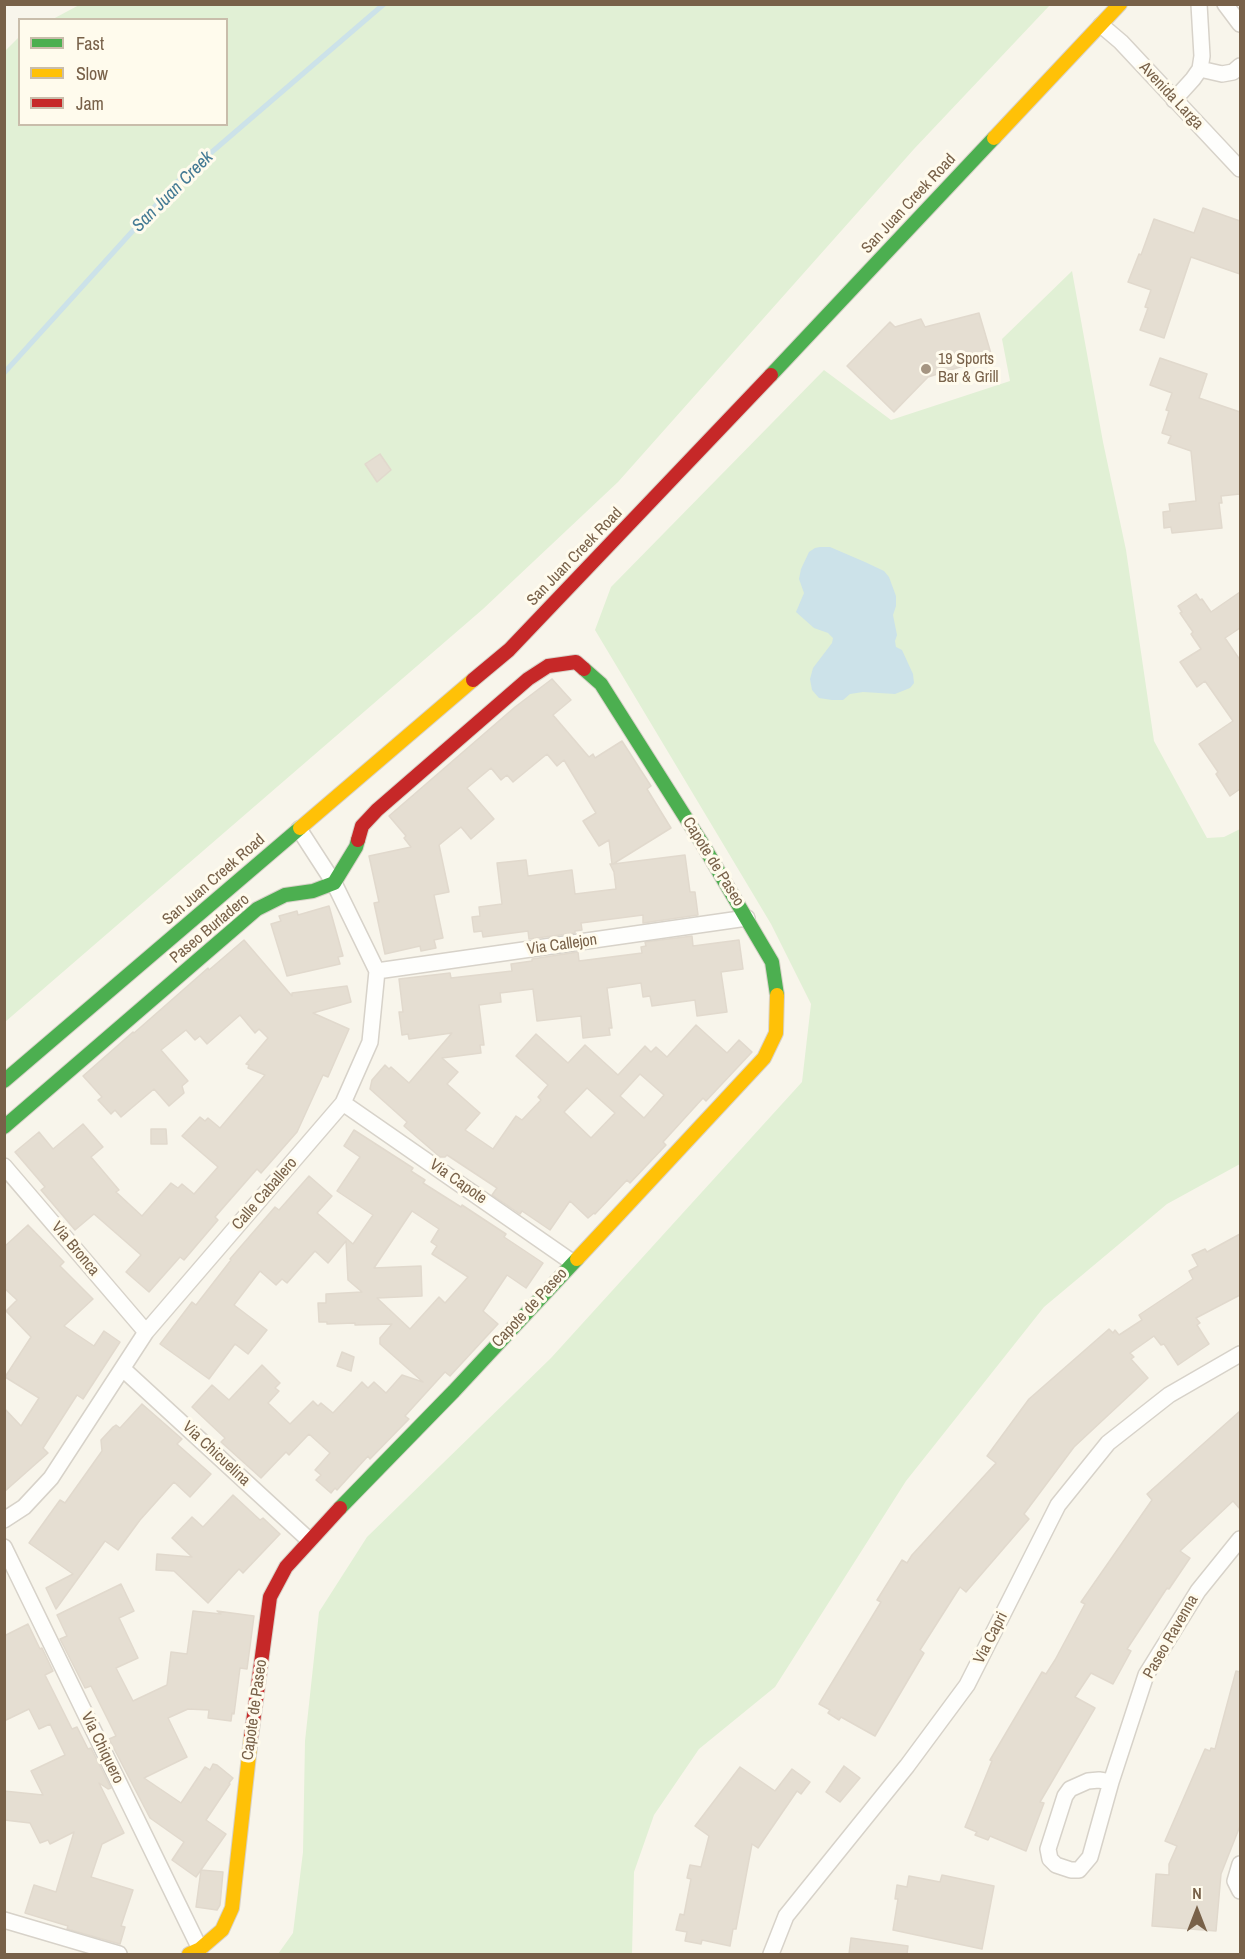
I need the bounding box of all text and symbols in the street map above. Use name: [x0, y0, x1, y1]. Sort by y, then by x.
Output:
legend: [18, 18, 228, 126]
text: Fast: [76, 31, 104, 56]
street label: Avenida Larga: [1135, 58, 1207, 134]
text: Slow: [76, 61, 108, 86]
text: Jam: [76, 91, 104, 116]
water label: San Juan Creek: [128, 147, 218, 237]
street label: San Juan Creek Road: [858, 150, 960, 258]
place label: 19 Sports Bar & Grill: [938, 350, 999, 388]
marker: 19 Sports Bar & Grill: [919, 362, 933, 376]
street label: San Juan Creek Road: [523, 504, 627, 610]
street label: Capote de Paseo: [678, 814, 748, 910]
street label: San Juan Creek Road: [159, 830, 269, 930]
street label: Paseo Burladero: [166, 890, 254, 968]
street label: Via Callejon: [526, 931, 598, 959]
street label: Calle Caballero: [228, 1154, 302, 1234]
street label: Via Capote: [426, 1155, 490, 1209]
street label: Via Bronca: [47, 1218, 103, 1280]
street label: Capote de Paseo: [488, 1264, 572, 1352]
street label: Via Chicuelina: [178, 1418, 254, 1490]
street label: Paseo Ravenna: [1139, 1592, 1203, 1682]
street label: Via Capri: [970, 1609, 1012, 1667]
street label: Capote de Paseo: [238, 1658, 272, 1762]
street label: Via Chiquero: [76, 1709, 128, 1787]
north arrow: [1167, 1881, 1227, 1941]
text: N: [1192, 1882, 1202, 1904]

